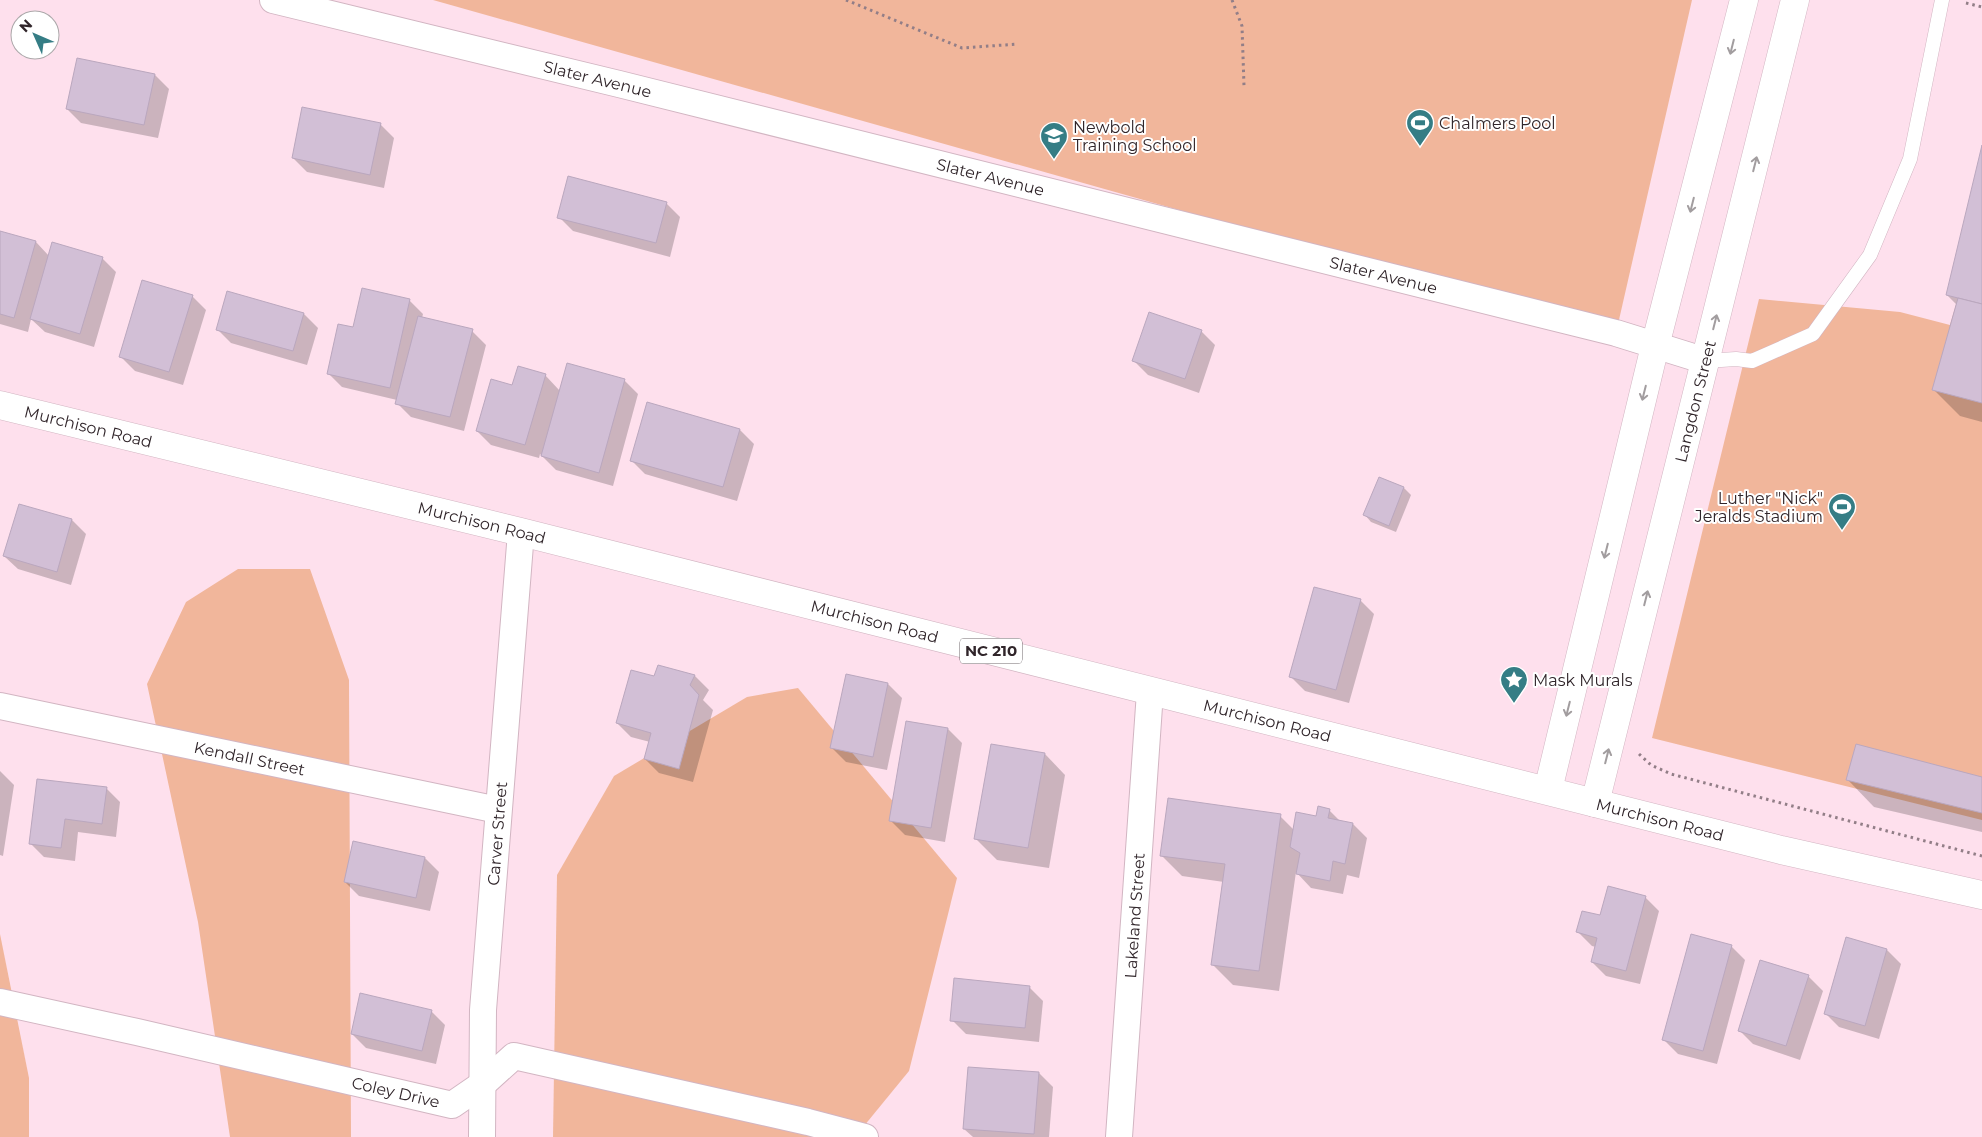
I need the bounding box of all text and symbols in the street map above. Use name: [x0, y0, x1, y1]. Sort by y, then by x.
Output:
north arrow: [10, 10, 60, 60]
text: N: [15, 15, 36, 36]
one-way arrow: [1727, 39, 1736, 55]
street label: Slater Avenue: [541, 57, 653, 102]
sports icon: Chalmers Pool: [1405, 108, 1435, 147]
place label: Chalmers Pool: [1439, 114, 1556, 133]
place label: Newbold Training School: [1073, 118, 1196, 155]
school or university icon: Newbold Training School: [1039, 121, 1069, 160]
street label: Slater Avenue: [934, 155, 1046, 200]
one-way arrow: [1750, 156, 1760, 172]
one-way arrow: [1687, 196, 1696, 212]
street label: Slater Avenue: [1327, 253, 1439, 298]
one-way arrow: [1711, 314, 1720, 330]
street label: Langdon Street: [1671, 338, 1720, 464]
one-way arrow: [1639, 384, 1648, 400]
street label: Murchison Road: [22, 402, 154, 452]
place label: Luther "Nick" Jeralds Stadium: [1694, 489, 1823, 526]
sports icon: Luther "Nick" Jeralds Stadium: [1827, 492, 1857, 531]
street label: Murchison Road: [416, 498, 548, 548]
one-way arrow: [1601, 542, 1610, 558]
one-way arrow: [1642, 590, 1651, 606]
street label: Murchison Road: [809, 596, 940, 647]
road number: NC 210: [960, 638, 1022, 664]
place icon: Mask Murals: [1499, 665, 1529, 704]
place label: Mask Murals: [1533, 671, 1633, 690]
street label: Murchison Road: [1201, 696, 1333, 746]
one-way arrow: [1563, 700, 1572, 716]
street label: Kendall Street: [192, 738, 307, 780]
one-way arrow: [1602, 748, 1612, 764]
street label: Carver Street: [484, 780, 511, 886]
street label: Murchison Road: [1594, 795, 1726, 845]
street label: Lakeland Street: [1121, 852, 1149, 979]
street label: Coley Drive: [350, 1073, 442, 1112]

